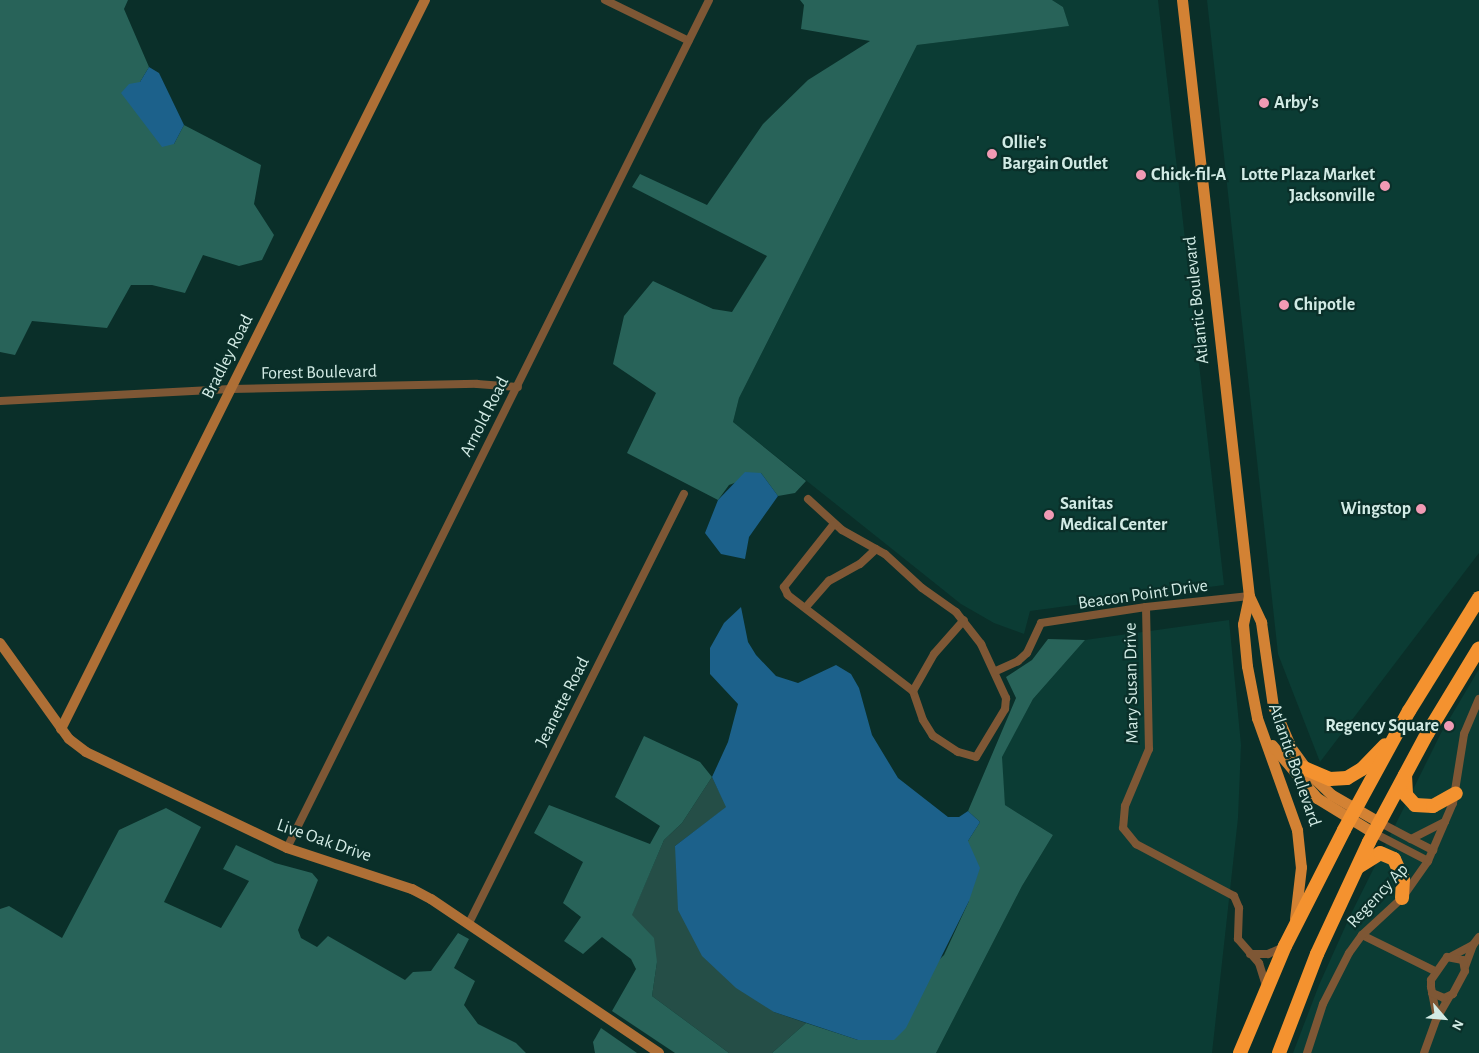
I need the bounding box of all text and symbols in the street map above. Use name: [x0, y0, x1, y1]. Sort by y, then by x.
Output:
place label: Arby's: [1274, 92, 1319, 114]
marker: Arby's: [1258, 97, 1270, 109]
place label: Ollie's Bargain Outlet: [1002, 133, 1108, 176]
marker: Ollie's Bargain Outlet: [986, 148, 998, 160]
place label: Chick-fil-A: [1151, 164, 1226, 186]
place label: Lotte Plaza Market Jacksonville: [1241, 165, 1375, 208]
marker: Chick-fil-A: [1135, 169, 1147, 181]
marker: Lotte Plaza Market Jacksonville: [1379, 180, 1391, 192]
street label: Atlantic Boulevard: [1180, 235, 1214, 365]
place label: Chipotle: [1294, 294, 1355, 316]
marker: Chipotle: [1278, 299, 1290, 311]
street label: Bradley Road: [198, 311, 258, 403]
street label: Forest Boulevard: [261, 361, 377, 385]
street label: Arnold Road: [456, 373, 514, 461]
place label: Sanitas Medical Center: [1060, 494, 1167, 536]
place label: Wingstop: [1340, 498, 1411, 520]
marker: Wingstop: [1415, 503, 1427, 515]
marker: Sanitas Medical Center: [1042, 508, 1056, 522]
street label: Beacon Point Drive: [1077, 575, 1209, 615]
street label: Mary Susan Drive: [1120, 622, 1144, 744]
street label: Jeanette Road: [531, 654, 595, 750]
street label: Atlantic Boulevard: [1263, 701, 1325, 829]
place label: Regency Square: [1325, 715, 1439, 737]
marker: Regency Square: [1443, 720, 1455, 732]
street label: Live Oak Drive: [274, 815, 374, 867]
street label: Regency Ap: [1343, 859, 1413, 933]
north arrow: [1419, 993, 1469, 1043]
text: N: [1449, 1017, 1466, 1032]

